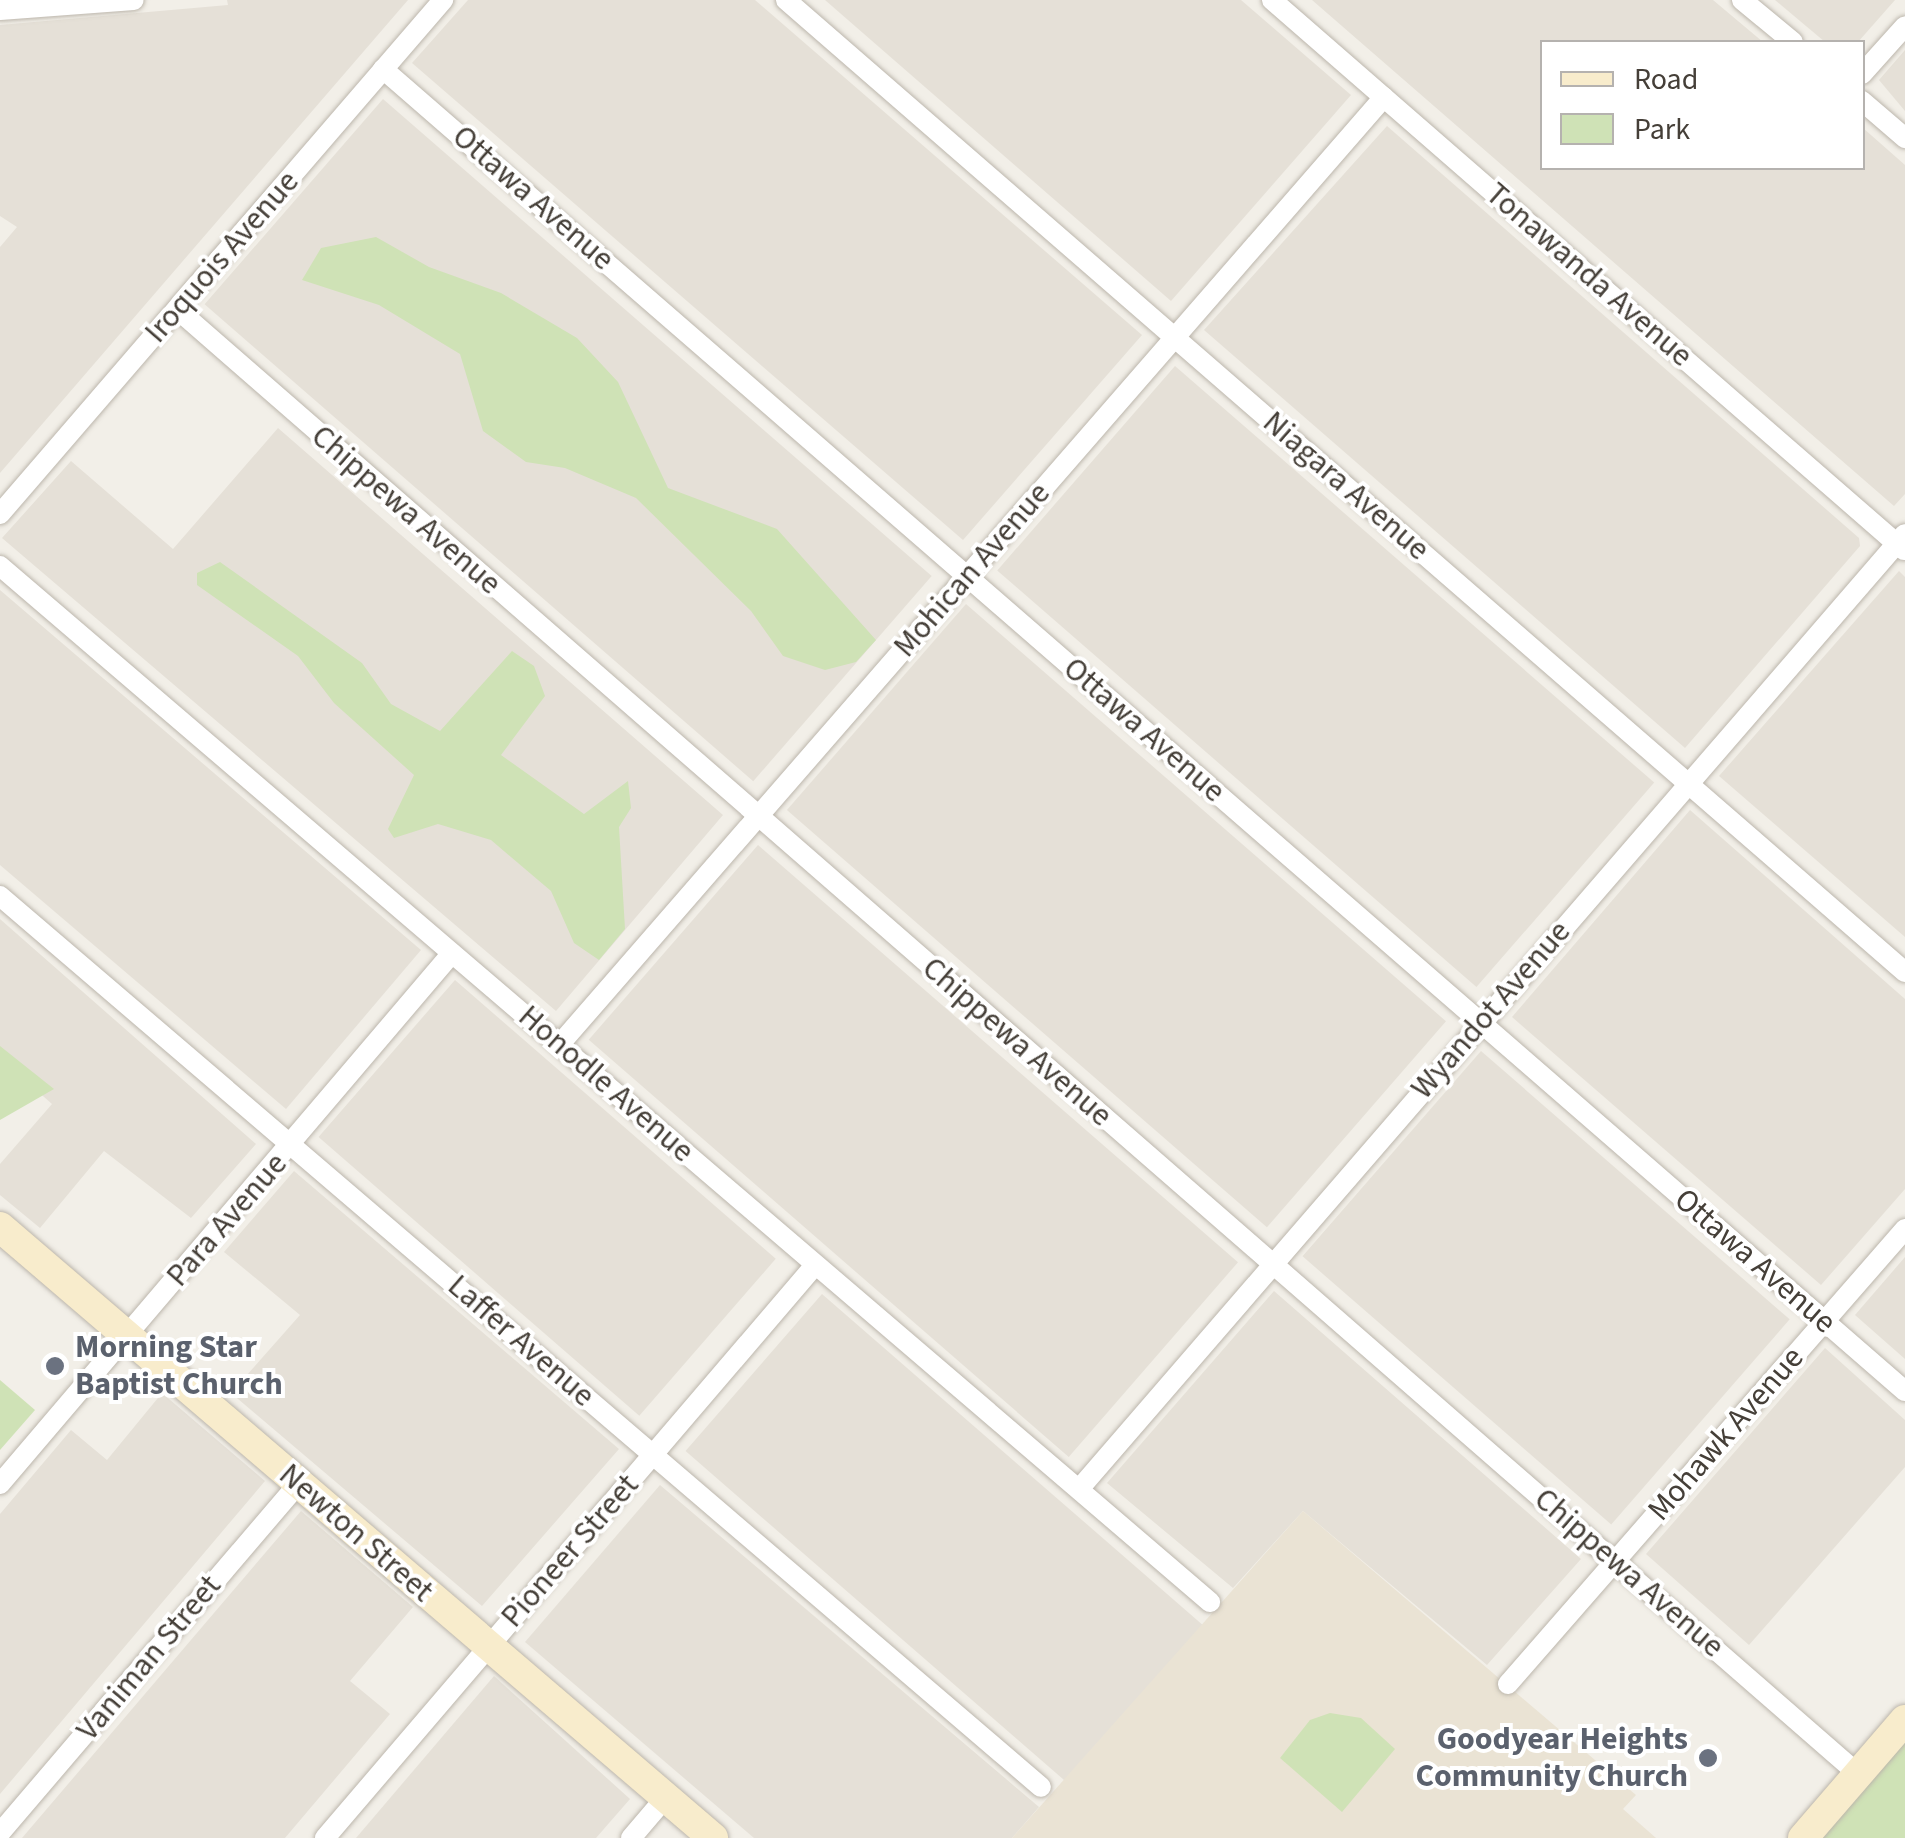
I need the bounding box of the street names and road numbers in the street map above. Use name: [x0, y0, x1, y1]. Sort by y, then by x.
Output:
street label: Ottawa Avenue: [444, 117, 622, 279]
street label: Iroquois Avenue: [137, 163, 307, 351]
street label: Tonawanda Avenue: [1478, 175, 1700, 375]
street label: Niagara Avenue: [1255, 403, 1437, 569]
street label: Chippewa Avenue: [303, 417, 509, 603]
street label: Mohican Avenue: [886, 475, 1058, 665]
street label: Ottawa Avenue: [1055, 649, 1233, 811]
street label: Wyandot Avenue: [1403, 913, 1579, 1107]
street label: Chippewa Avenue: [914, 949, 1120, 1135]
street label: Honodle Avenue: [510, 997, 702, 1171]
street label: Para Avenue: [159, 1145, 295, 1295]
street label: Ottawa Avenue: [1666, 1180, 1844, 1342]
street label: Laffer Avenue: [440, 1267, 602, 1415]
street label: Mohawk Avenue: [1640, 1339, 1812, 1529]
street label: Newton Street: [271, 1456, 441, 1610]
street label: Pioneer Street: [493, 1467, 647, 1635]
street label: Chippewa Avenue: [1526, 1480, 1732, 1666]
street label: Vaniman Street: [69, 1568, 229, 1748]

